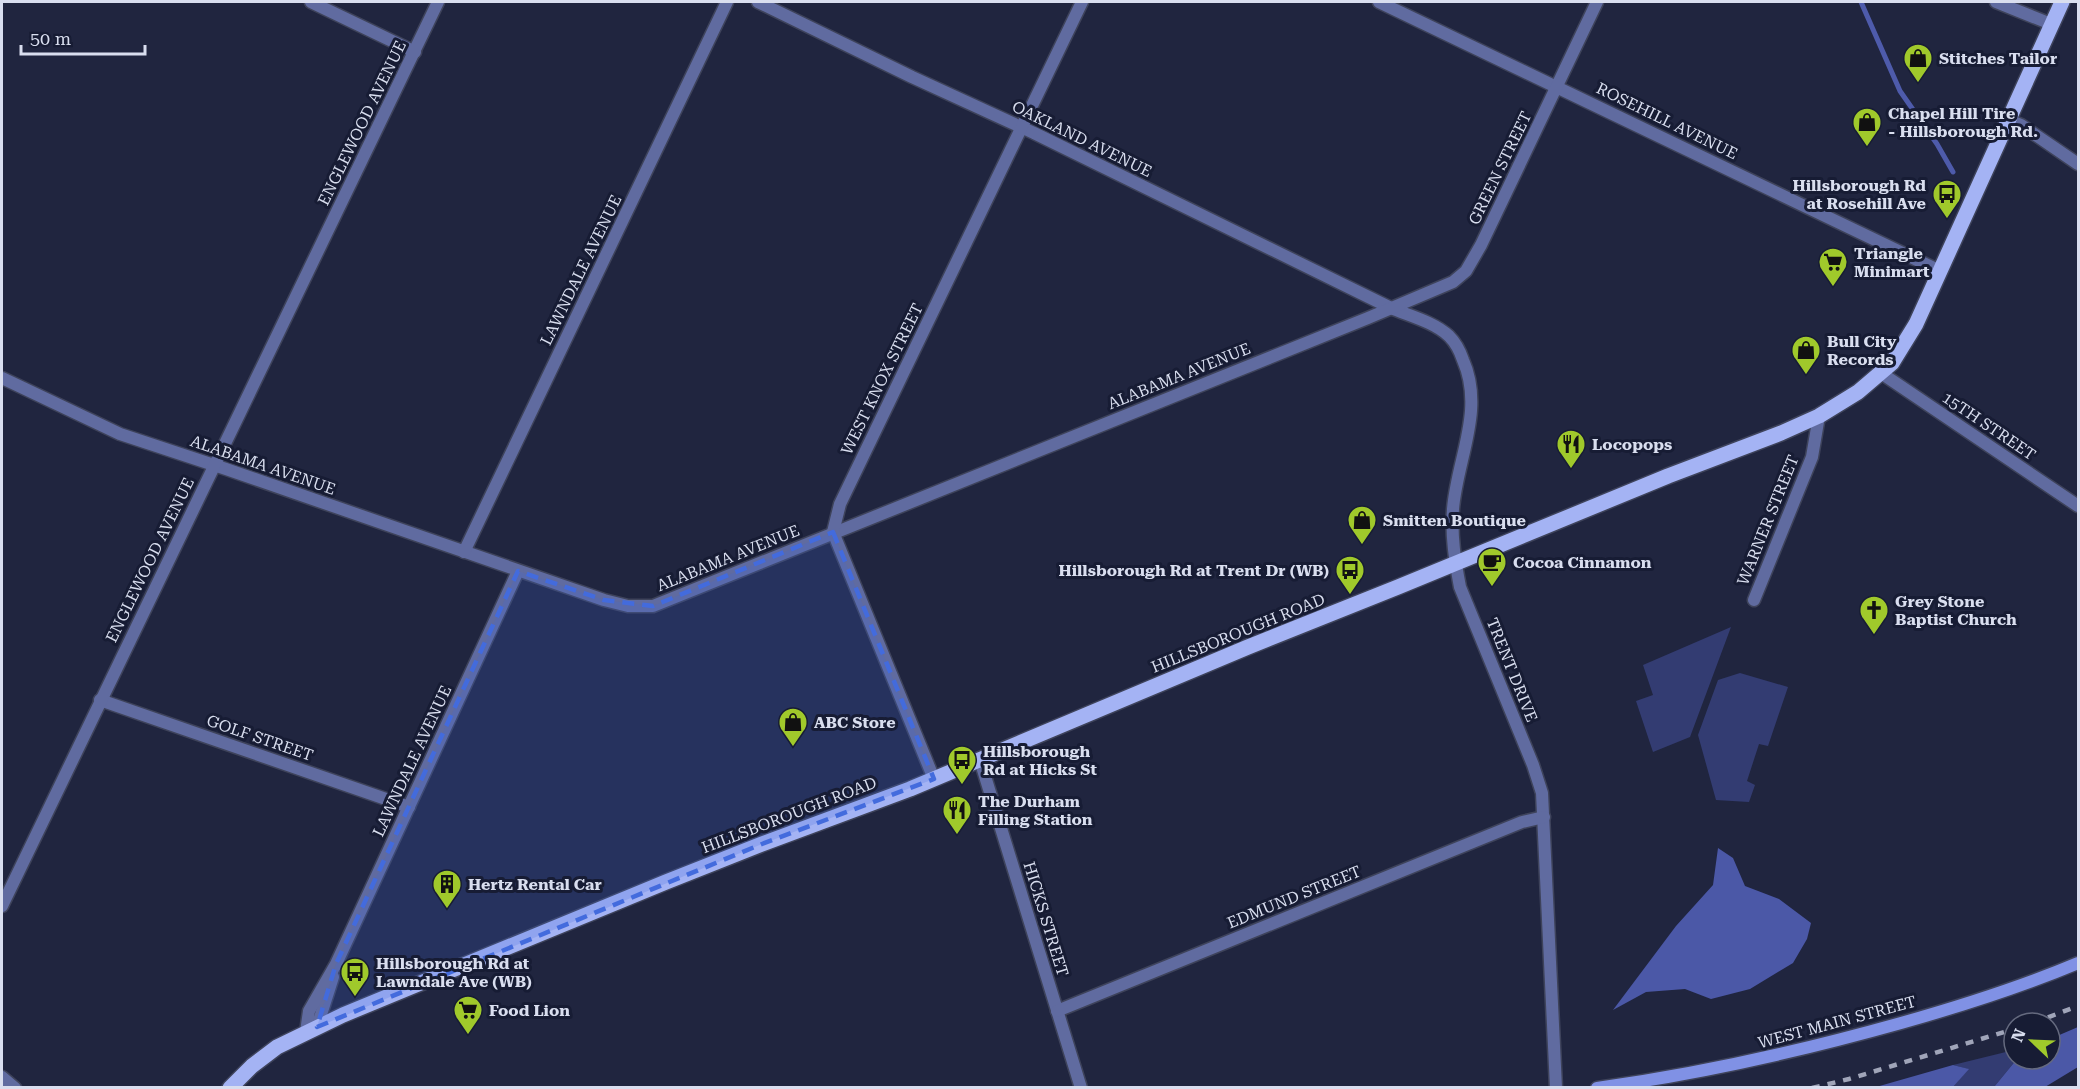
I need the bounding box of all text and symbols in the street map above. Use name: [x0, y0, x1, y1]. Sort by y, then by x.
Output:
scale bar: [21, 18, 146, 56]
text: 50 m: [30, 28, 71, 49]
street label: ENGLEWOOD AVENUE: [314, 37, 410, 209]
shop icon: Stitches Tailor: [1902, 42, 1934, 84]
place label: Stitches Tailor: [1939, 49, 2057, 68]
street label: ROSEHILL AVENUE: [1593, 79, 1741, 163]
street label: OAKLAND AVENUE: [1009, 97, 1155, 181]
place label: Chapel Hill Tire - Hillsborough Rd.: [1888, 104, 2038, 141]
shop icon: Chapel Hill Tire - Hillsborough Rd.: [1851, 106, 1883, 148]
street label: GREEN STREET: [1464, 108, 1536, 228]
place label: Hillsborough Rd at Rosehill Ave: [1793, 176, 1926, 213]
bus stop icon: Hillsborough Rd at Rosehill Ave: [1931, 178, 1963, 220]
street label: LAWNDALE AVENUE: [536, 192, 626, 348]
place label: Triangle Minimart: [1854, 244, 1930, 281]
supermarket icon: Triangle Minimart: [1817, 246, 1849, 288]
street label: WEST KNOX STREET: [837, 300, 927, 458]
place label: Bull City Records: [1827, 332, 1897, 369]
shop icon: Bull City Records: [1790, 334, 1822, 376]
street label: ALABAMA AVENUE: [1105, 339, 1253, 413]
street label: 15TH STREET: [1939, 388, 2040, 464]
restaurant icon: Locopops: [1555, 428, 1587, 470]
street label: ALABAMA AVENUE: [188, 431, 338, 499]
place label: Locopops: [1592, 435, 1672, 454]
street label: WARNER STREET: [1733, 452, 1803, 588]
street label: ENGLEWOOD AVENUE: [102, 474, 198, 646]
shop icon: Smitten Boutique: [1346, 504, 1378, 546]
place label: Smitten Boutique: [1383, 511, 1526, 530]
street label: ALABAMA AVENUE: [654, 521, 802, 595]
cafe icon: Cocoa Cinnamon: [1476, 546, 1508, 588]
place label: Cocoa Cinnamon: [1513, 553, 1652, 572]
bus stop icon: Hillsborough Rd at Trent Dr (WB): [1334, 554, 1366, 596]
place label: Hillsborough Rd at Trent Dr (WB): [1059, 561, 1329, 580]
street label: HILLSBOROUGH ROAD: [1148, 589, 1328, 677]
place label: Grey Stone Baptist Church: [1895, 592, 2017, 629]
church icon: Grey Stone Baptist Church: [1858, 594, 1890, 636]
street label: TRENT DRIVE: [1482, 615, 1542, 725]
street label: LAWNDALE AVENUE: [369, 682, 455, 840]
shop icon: ABC Store: [777, 706, 809, 748]
street label: GOLF STREET: [204, 711, 316, 765]
place label: ABC Store: [814, 713, 896, 732]
place label: Hillsborough Rd at Hicks St: [983, 742, 1097, 779]
bus stop icon: Hillsborough Rd at Hicks St: [946, 744, 978, 786]
street label: HILLSBOROUGH ROAD: [699, 773, 879, 857]
place label: The Durham Filling Station: [978, 792, 1093, 829]
restaurant icon: The Durham Filling Station: [941, 794, 973, 836]
street label: HICKS STREET: [1019, 859, 1073, 979]
street label: EDMUND STREET: [1224, 861, 1364, 933]
building icon: Hertz Rental Car: [431, 868, 463, 910]
place label: Hertz Rental Car: [468, 875, 602, 894]
place label: Hillsborough Rd at Lawndale Ave (WB): [376, 954, 532, 991]
bus stop icon: Hillsborough Rd at Lawndale Ave (WB): [339, 956, 371, 998]
street label: WEST MAIN STREET: [1756, 992, 1918, 1052]
supermarket icon: Food Lion: [452, 994, 484, 1036]
place label: Food Lion: [489, 1001, 570, 1020]
north arrow: [2002, 1011, 2062, 1071]
text: N: [2007, 1026, 2030, 1045]

